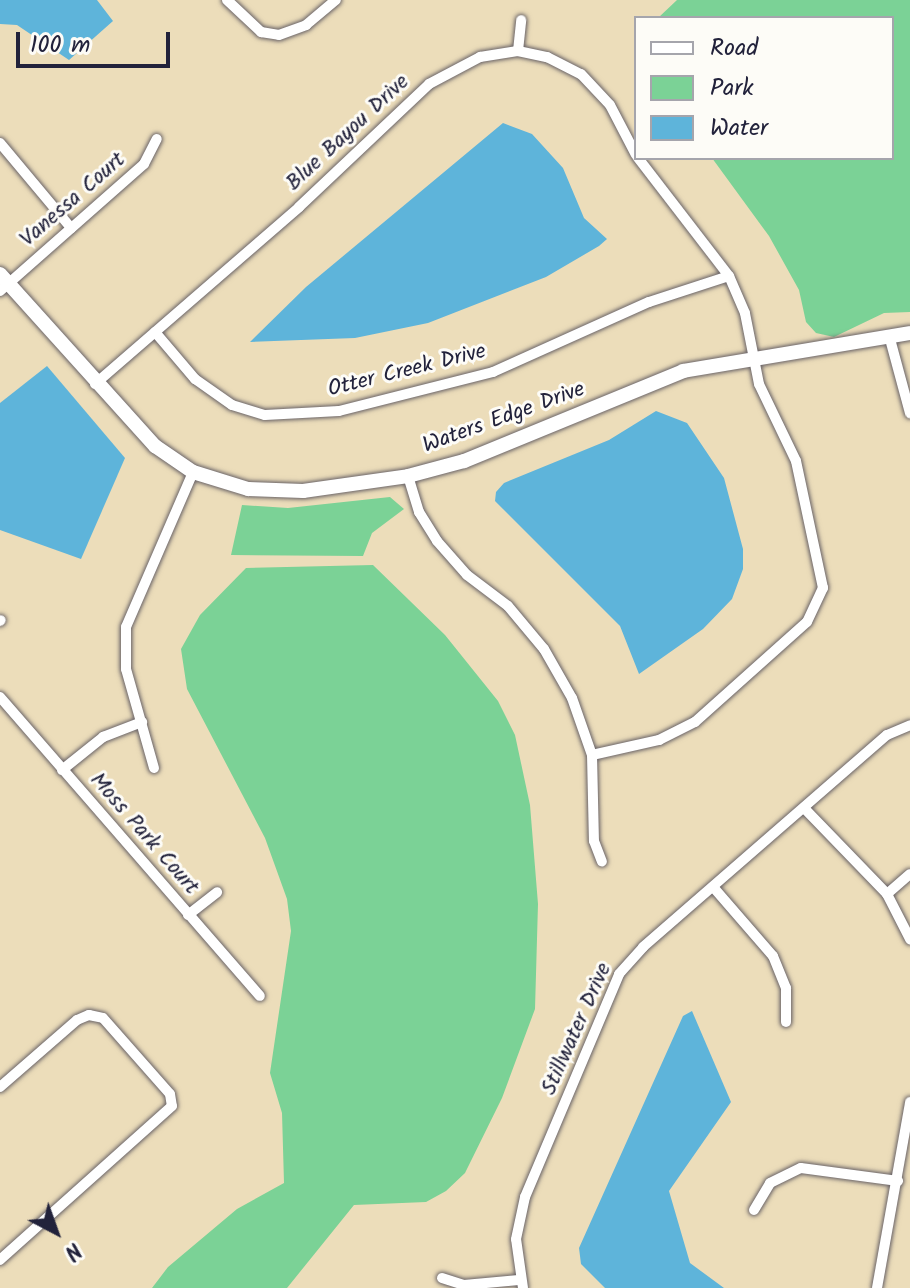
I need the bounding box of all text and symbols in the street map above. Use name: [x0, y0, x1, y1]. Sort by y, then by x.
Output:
scale bar: [20, 16, 174, 66]
legend: [634, 16, 894, 160]
text: 100 m: [30, 26, 90, 65]
text: Road: [710, 29, 758, 68]
street label: Blue Bayou Drive: [281, 69, 415, 197]
text: Park: [710, 69, 754, 108]
text: Water: [710, 109, 768, 148]
street label: Vanessa Court: [15, 147, 131, 253]
street label: Otter Creek Drive: [325, 339, 489, 403]
street label: Waters Edge Drive: [419, 376, 589, 460]
street label: Moss Park Court: [84, 768, 204, 900]
street label: Stillwater Drive: [536, 959, 618, 1099]
north arrow: [16, 1192, 96, 1272]
text: N: [55, 1233, 89, 1268]

